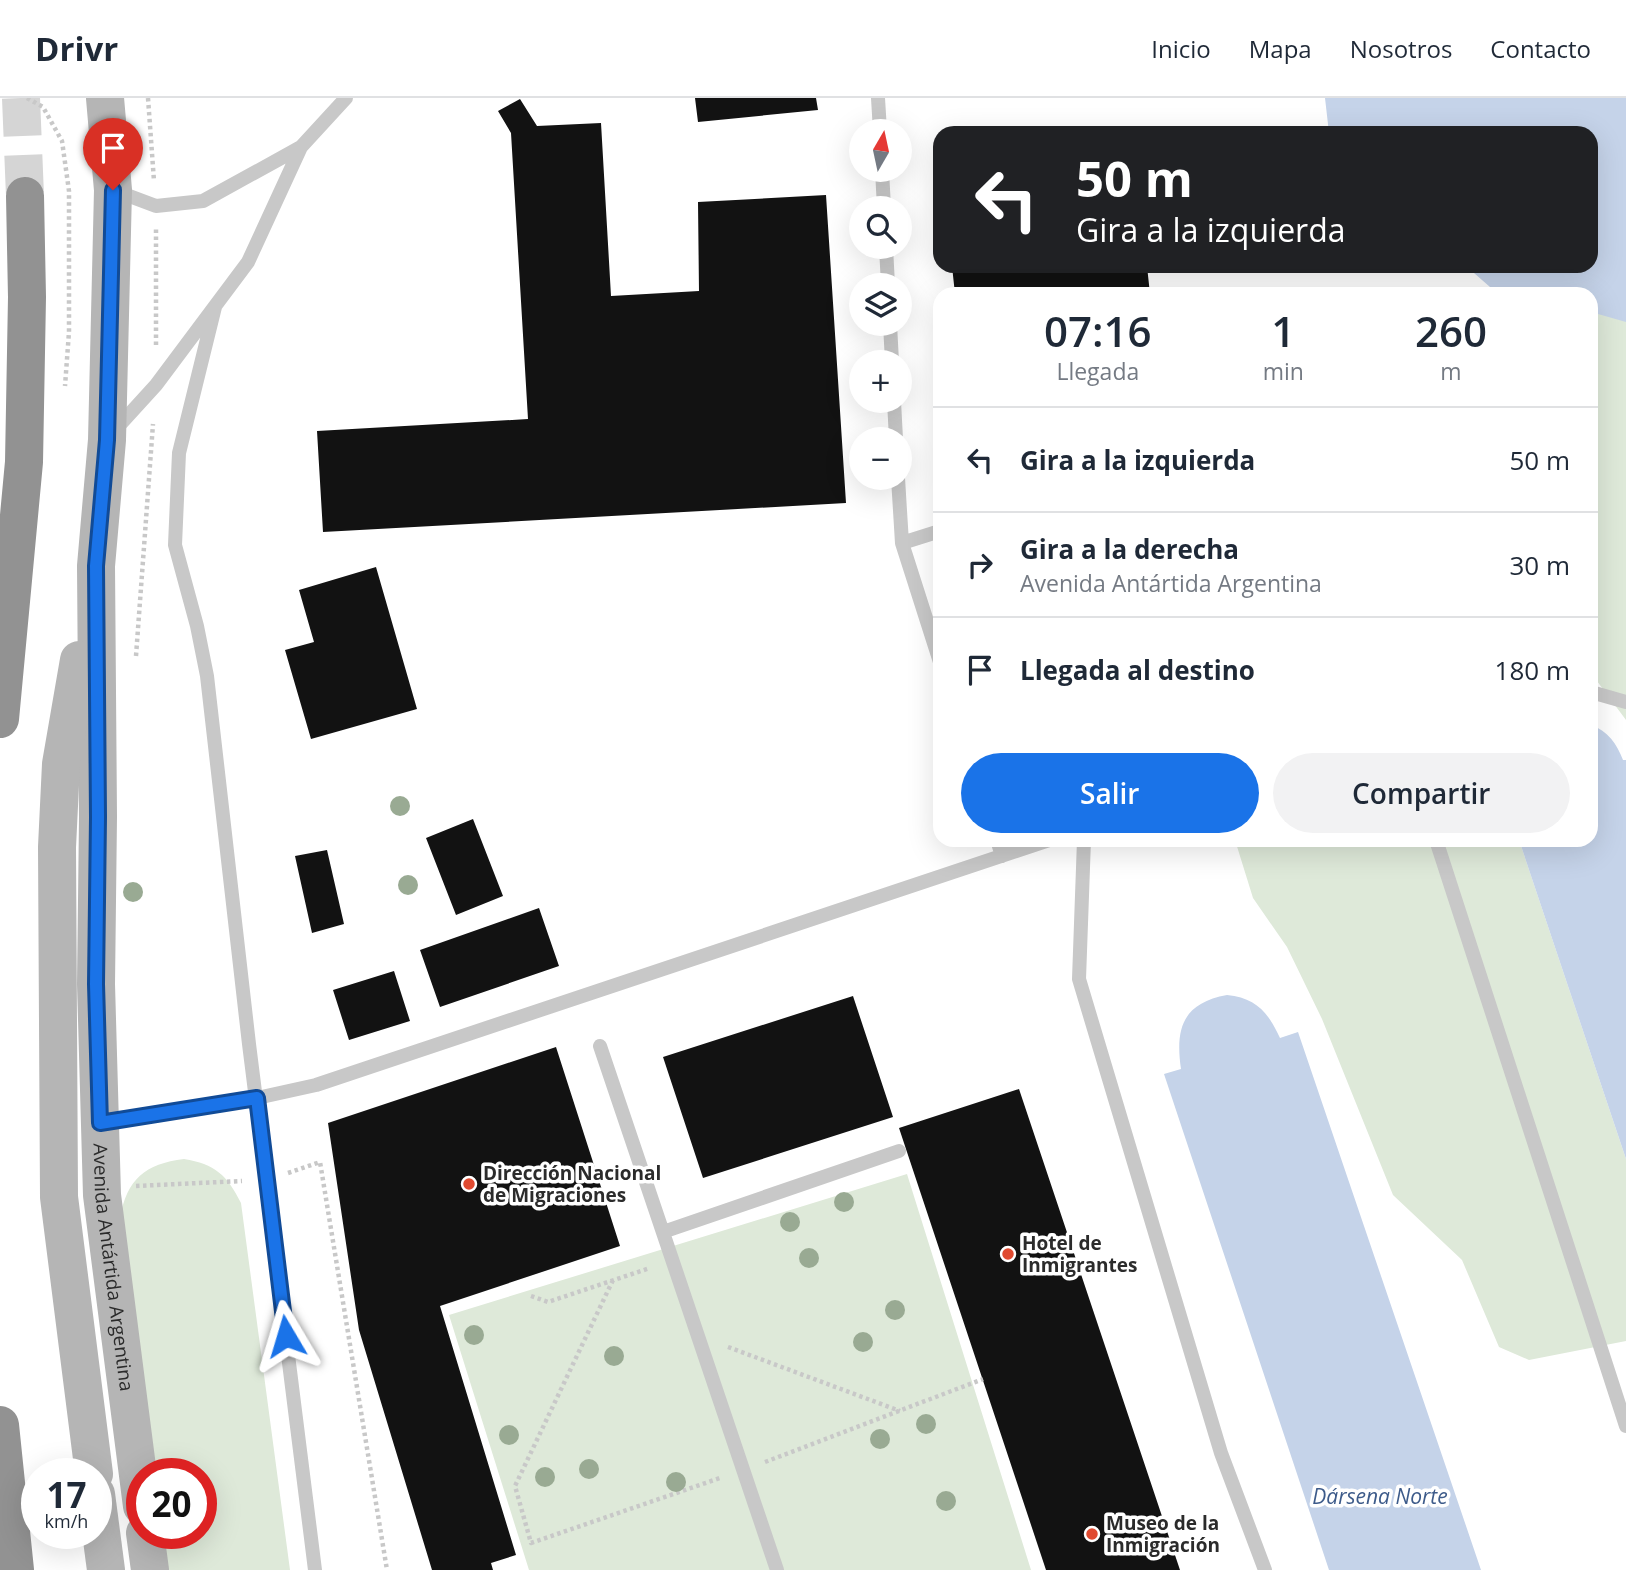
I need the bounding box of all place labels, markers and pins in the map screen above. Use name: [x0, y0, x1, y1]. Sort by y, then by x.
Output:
pin: [83, 118, 143, 190]
place label: Dirección Nacional de Migraciones: [483, 1160, 661, 1208]
marker: Dirección Nacional de Migraciones: [461, 1176, 477, 1192]
place label: Hotel de Inmigrantes: [1022, 1230, 1137, 1278]
marker: Hotel de Inmigrantes: [1000, 1246, 1016, 1262]
place label: Museo de la Inmigración: [1106, 1510, 1220, 1558]
marker: Museo de la Inmigración: [1084, 1526, 1100, 1542]

